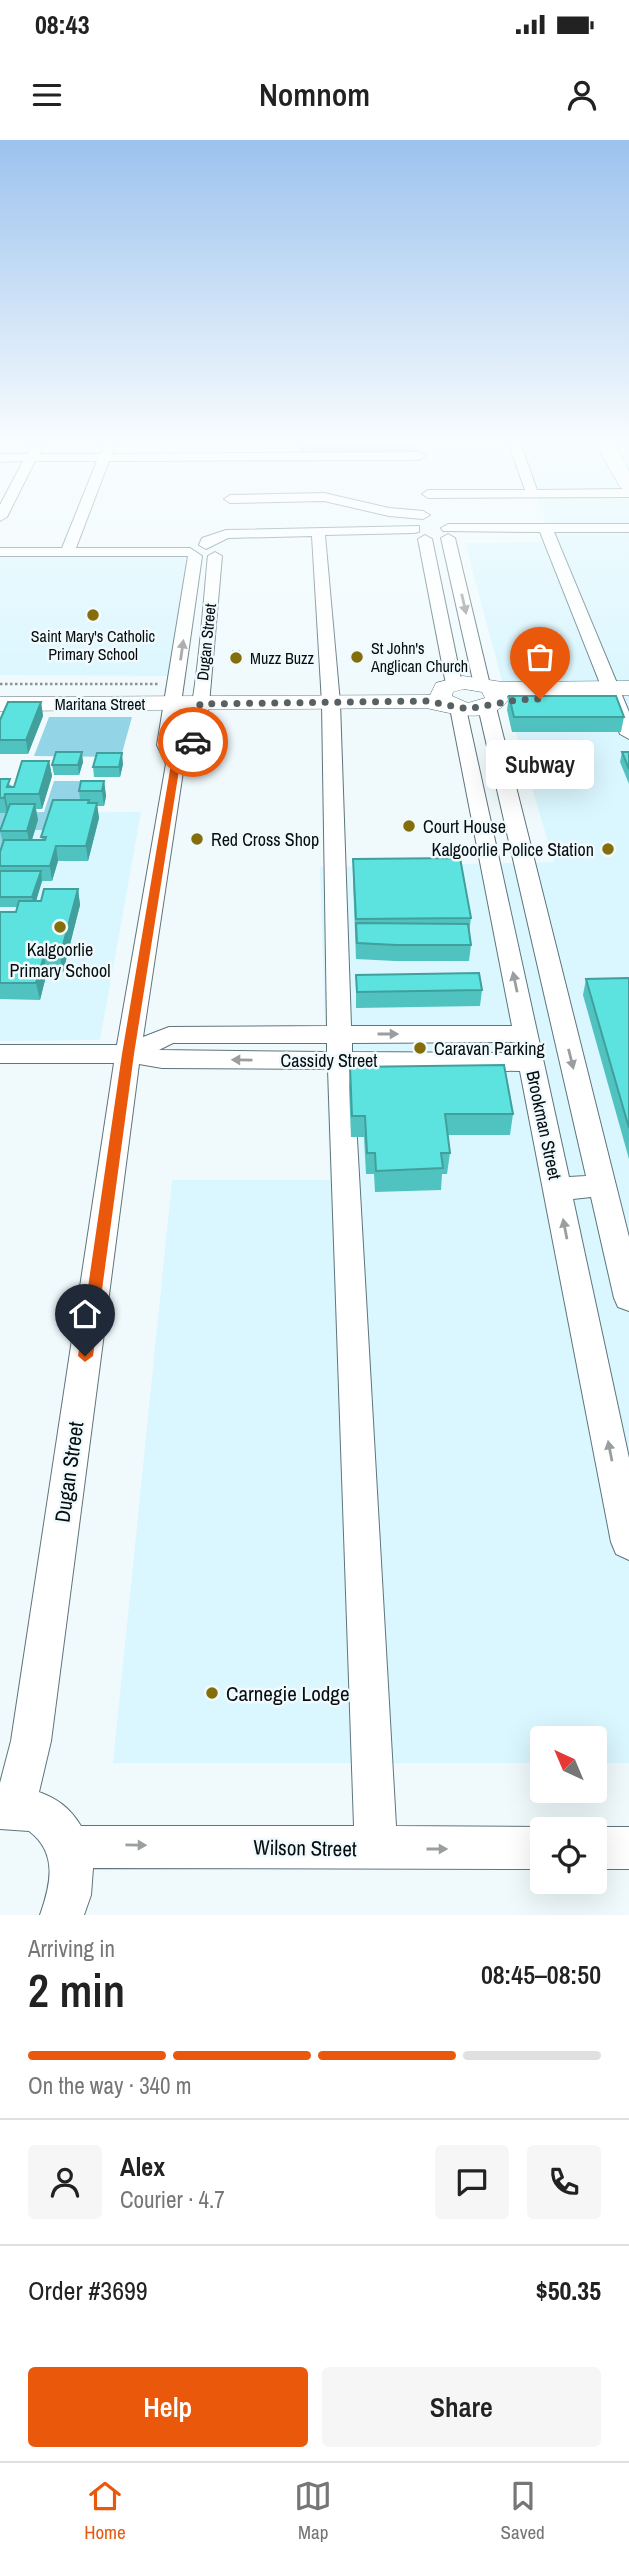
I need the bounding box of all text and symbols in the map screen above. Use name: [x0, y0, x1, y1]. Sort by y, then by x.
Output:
text: 08:43: [35, 7, 90, 42]
text: Nomnom: [259, 73, 370, 116]
icon: menu: [28, 76, 66, 114]
icon: person: [563, 76, 601, 114]
one-way arrow: [459, 593, 470, 615]
street label: Dugan Street: [191, 602, 221, 682]
marker: Saint Mary's Catholic Primary School: [85, 607, 101, 623]
place label: Saint Mary's Catholic Primary School: [31, 625, 156, 665]
pin: [510, 627, 570, 699]
place label: St John's Anglican Church: [370, 637, 468, 677]
icon: bag: [521, 638, 559, 676]
one-way arrow: [176, 639, 187, 661]
place label: Muzz Buzz: [250, 647, 315, 669]
marker: St John's Anglican Church: [349, 649, 365, 665]
marker: Muzz Buzz: [228, 650, 244, 666]
street label: Maritana Street: [55, 693, 146, 715]
courier: [158, 707, 228, 777]
icon: car: [174, 723, 212, 761]
callout: Subway: [486, 741, 594, 790]
text: Subway: [505, 749, 575, 780]
place label: Court House: [423, 814, 506, 839]
marker: Court House: [401, 818, 417, 834]
place label: Red Cross Shop: [211, 827, 319, 852]
marker: Red Cross Shop: [189, 831, 205, 847]
place label: Kalgoorlie Police Station: [432, 837, 594, 862]
marker: Kalgoorlie Police Station: [600, 841, 616, 857]
marker: Kalgoorlie Primary School: [52, 919, 68, 935]
place label: Kalgoorlie Primary School: [10, 937, 110, 983]
one-way arrow: [509, 971, 520, 993]
one-way arrow: [377, 1028, 399, 1040]
place label: Caravan Parking: [434, 1036, 546, 1061]
marker: Caravan Parking: [412, 1040, 428, 1056]
street label: Cassidy Street: [281, 1048, 377, 1073]
one-way arrow: [566, 1048, 577, 1070]
one-way arrow: [231, 1054, 253, 1065]
street label: Brookman Street: [520, 1068, 568, 1182]
one-way arrow: [560, 1218, 571, 1240]
pin: [55, 1284, 115, 1356]
icon: home: [66, 1295, 104, 1333]
street label: Dugan Street: [48, 1420, 90, 1524]
one-way arrow: [605, 1440, 616, 1462]
place label: Carnegie Lodge: [226, 1679, 350, 1708]
marker: Carnegie Lodge: [204, 1685, 220, 1701]
north arrow: [530, 1726, 607, 1802]
map controls: [530, 1726, 607, 1894]
button: locate: [530, 1817, 607, 1894]
street label: Wilson Street: [253, 1833, 357, 1863]
one-way arrow: [126, 1839, 148, 1851]
one-way arrow: [427, 1843, 449, 1855]
text: Arriving in: [28, 1933, 115, 1964]
text: 08:45–08:50: [481, 1957, 601, 1992]
text: 2 min: [28, 1959, 125, 2021]
text: On the way · 340 m: [28, 2070, 192, 2101]
button: person: [28, 2145, 102, 2219]
button: chat: [435, 2145, 509, 2219]
button: phone: [527, 2145, 601, 2219]
text: Alex: [120, 2149, 165, 2184]
text: Courier · 4.7: [120, 2184, 225, 2215]
text: Order #3699: [28, 2273, 148, 2308]
text: $50.35: [536, 2273, 601, 2308]
button: Help: [28, 2367, 308, 2447]
button: Share: [322, 2367, 601, 2447]
tab: Home: [84, 2477, 126, 2545]
tab: Map: [294, 2477, 332, 2545]
tab: Saved: [501, 2477, 545, 2545]

